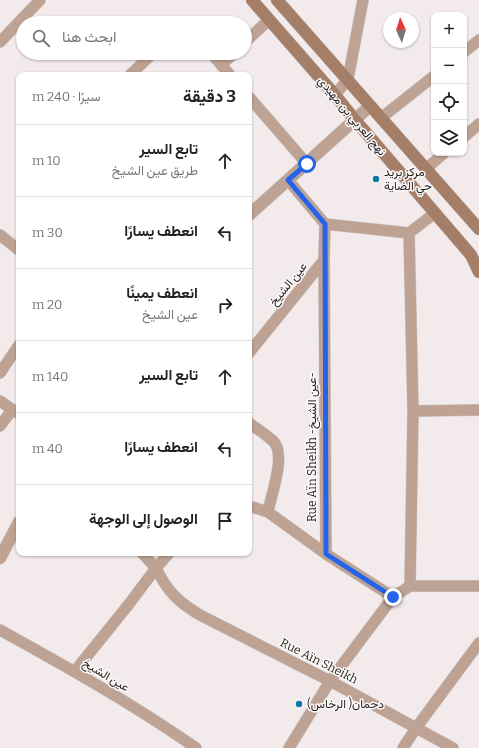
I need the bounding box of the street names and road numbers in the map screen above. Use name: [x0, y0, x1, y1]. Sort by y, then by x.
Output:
street label: نهج العربي بن مهيدي: [313, 74, 389, 160]
street label: عين الشيخ: [266, 259, 311, 310]
street label: Rue Aïn Sheikh -عين الشيخ-: [305, 372, 321, 522]
street label: Rue Aïn Sheikh: [278, 635, 361, 687]
street label: عين الشيخ: [79, 656, 132, 696]

